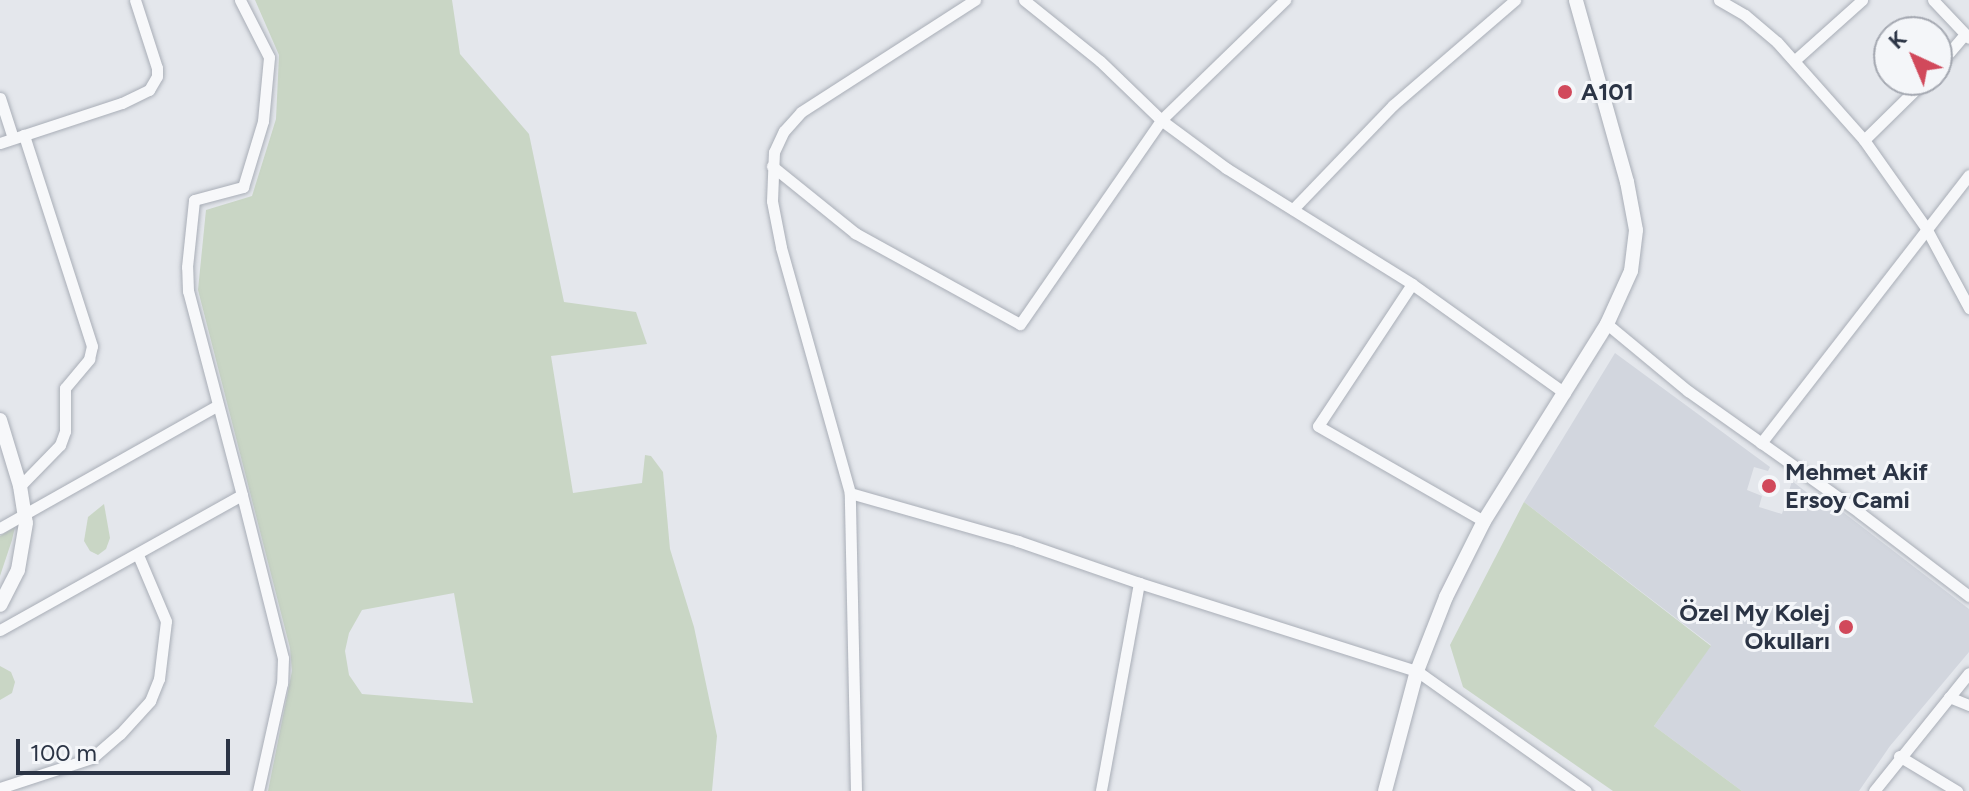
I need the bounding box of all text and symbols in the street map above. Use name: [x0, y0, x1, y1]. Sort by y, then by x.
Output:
north arrow: [1873, 16, 1953, 96]
text: K: [1883, 25, 1912, 55]
place label: A101: [1581, 78, 1634, 106]
marker: A101: [1556, 83, 1574, 101]
place label: Mehmet Akif Ersoy Cami: [1785, 458, 1928, 514]
marker: Mehmet Akif Ersoy Cami: [1760, 477, 1778, 495]
place label: Özel My Kolej Okulları: [1679, 599, 1830, 655]
marker: Özel My Kolej Okulları: [1837, 618, 1855, 636]
scale bar: [20, 723, 234, 773]
text: 100 m: [30, 738, 97, 767]

